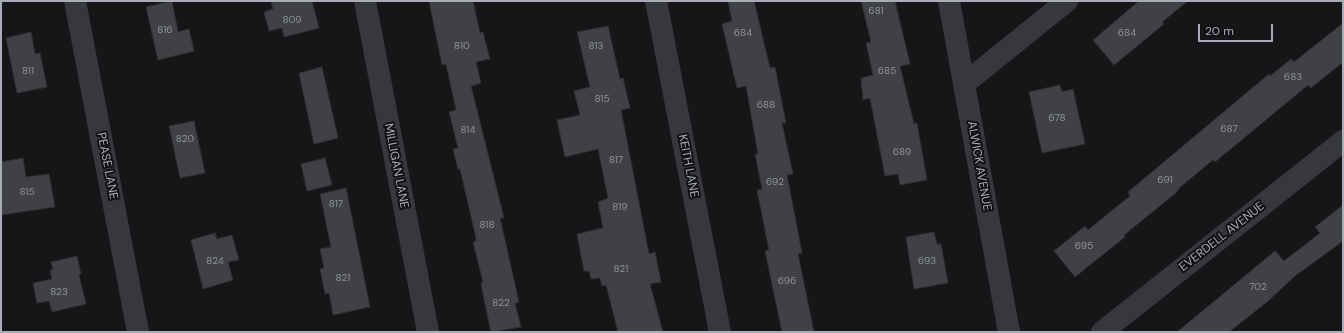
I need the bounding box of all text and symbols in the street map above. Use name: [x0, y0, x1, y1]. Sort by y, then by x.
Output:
house number: 681: [868, 5, 884, 17]
house number: 809: [282, 14, 302, 26]
scale bar: [1200, 16, 1275, 42]
text: 20 m: [1205, 23, 1234, 39]
house number: 816: [157, 24, 173, 36]
house number: 684: [734, 27, 752, 39]
house number: 684: [1118, 27, 1136, 39]
house number: 810: [454, 40, 470, 52]
house number: 813: [589, 40, 603, 52]
house number: 811: [22, 65, 34, 77]
house number: 685: [878, 65, 896, 77]
house number: 683: [1284, 71, 1302, 83]
house number: 815: [594, 93, 610, 105]
house number: 688: [757, 99, 775, 111]
house number: 678: [1048, 112, 1066, 124]
street label: ALWICK AVENUE: [964, 120, 994, 212]
street label: MILLIGAN LANE: [381, 122, 411, 210]
house number: 687: [1220, 123, 1238, 135]
house number: 814: [460, 124, 476, 136]
street label: PEASE LANE: [93, 131, 121, 201]
house number: 820: [176, 133, 194, 145]
street label: KEITH LANE: [675, 133, 701, 199]
house number: 689: [893, 146, 911, 158]
house number: 817: [609, 154, 623, 166]
house number: 691: [1157, 174, 1173, 186]
house number: 692: [766, 176, 784, 188]
house number: 815: [19, 186, 35, 198]
house number: 817: [329, 198, 343, 210]
street label: EVERDELL AVENUE: [1177, 199, 1267, 275]
house number: 819: [612, 201, 628, 213]
house number: 818: [479, 219, 495, 231]
house number: 695: [1075, 240, 1093, 252]
house number: 824: [206, 255, 224, 267]
house number: 693: [918, 255, 936, 267]
house number: 821: [614, 263, 628, 275]
house number: 821: [336, 272, 350, 284]
house number: 696: [778, 275, 796, 287]
house number: 702: [1249, 281, 1267, 293]
house number: 823: [50, 286, 68, 298]
house number: 822: [492, 297, 510, 309]

